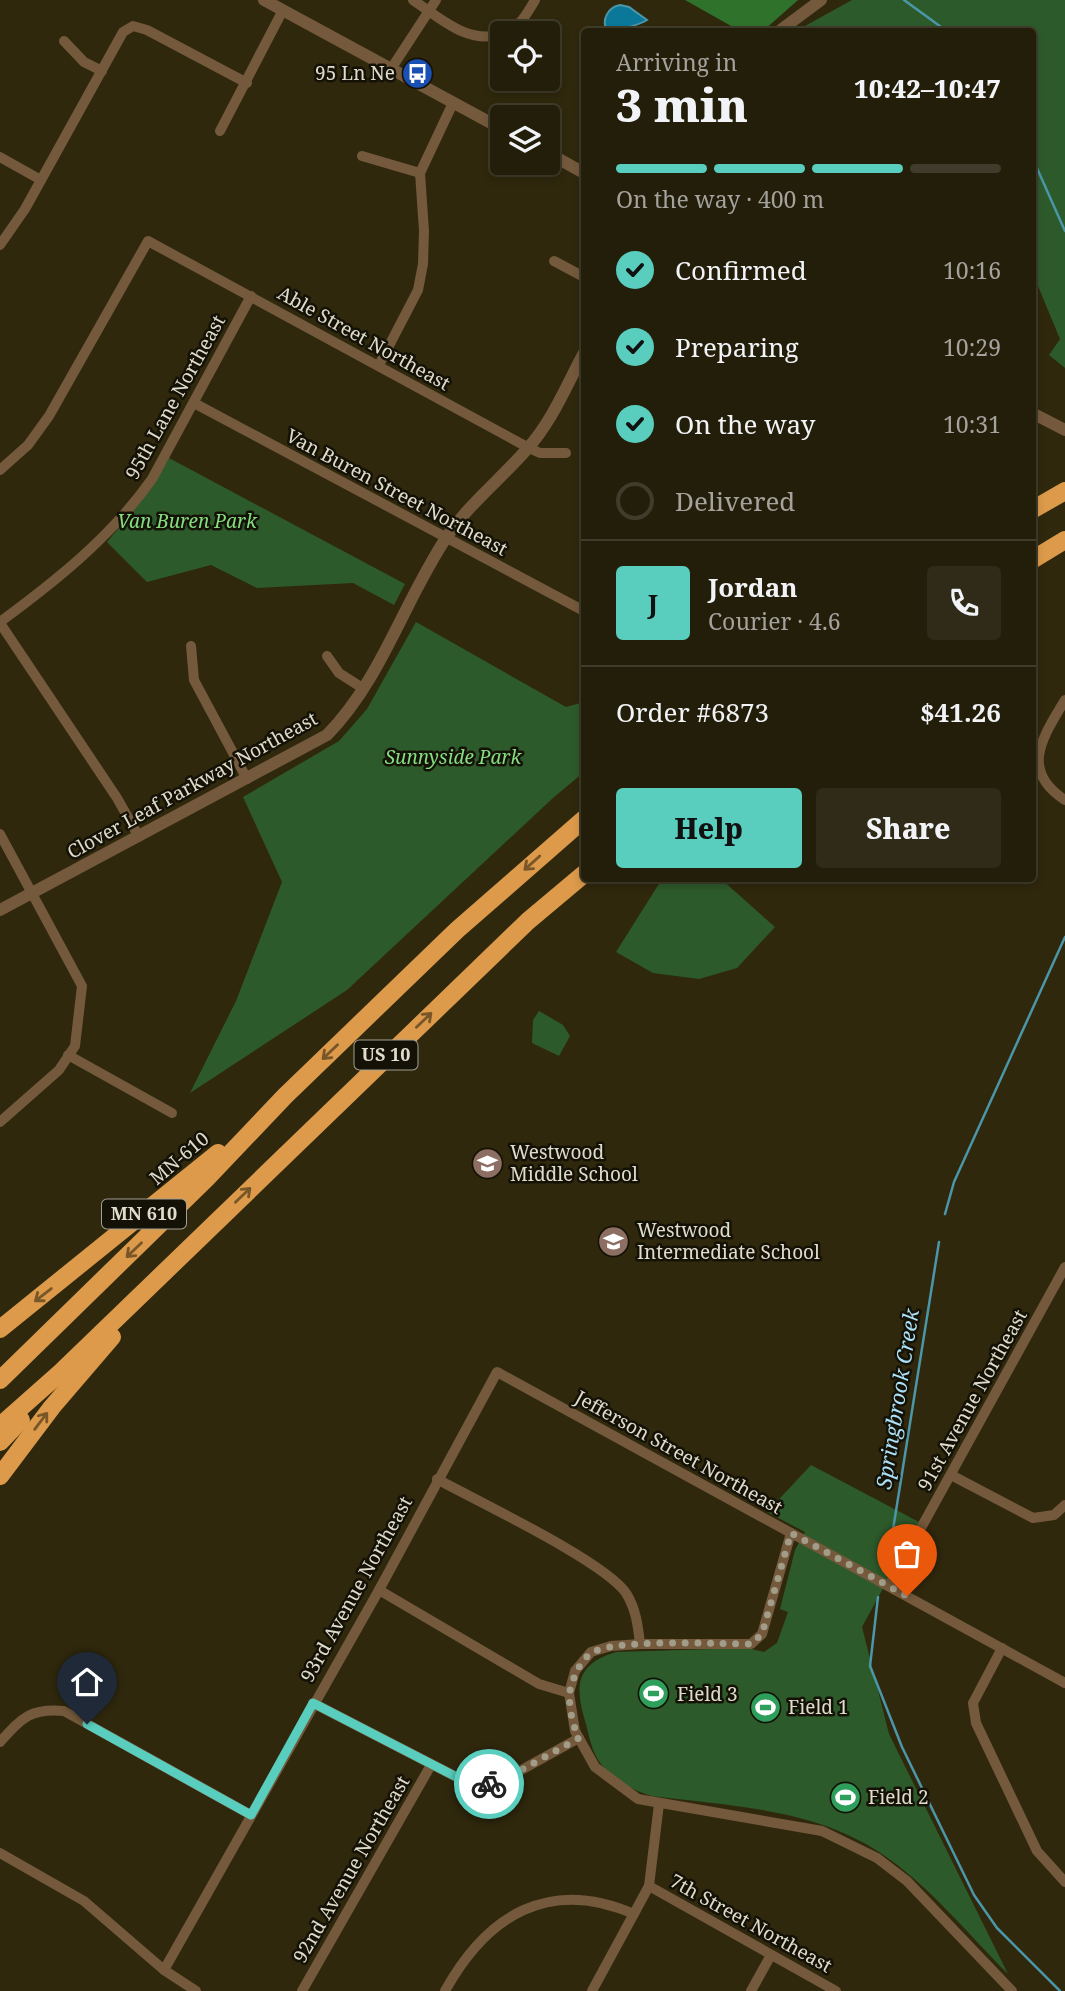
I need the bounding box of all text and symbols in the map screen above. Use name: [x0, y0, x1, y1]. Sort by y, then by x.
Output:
map controls: [490, 21, 560, 175]
button: locate: [490, 21, 560, 91]
text: Arriving in: [616, 46, 737, 78]
bus stop icon: 95 Ln Ne: [401, 56, 435, 90]
place label: 95 Ln Ne: [315, 60, 395, 86]
text: 10:42–10:47: [854, 70, 1001, 106]
text: 3 min: [616, 73, 748, 135]
button: layers: [490, 105, 560, 175]
text: On the way · 400 m: [616, 183, 824, 215]
icon: check: [616, 251, 654, 289]
text: Confirmed: [675, 252, 807, 288]
text: 10:16: [943, 254, 1001, 286]
street label: Able Street Northeast: [273, 280, 455, 396]
street label: 95th Lane Northeast: [119, 310, 231, 484]
icon: check: [616, 328, 654, 366]
text: Preparing: [675, 329, 799, 365]
text: 10:29: [943, 331, 1001, 363]
icon: check: [616, 405, 654, 443]
text: On the way: [675, 406, 815, 442]
text: 10:31: [943, 408, 1001, 440]
street label: Van Buren Street Northeast: [282, 422, 513, 562]
text: Delivered: [675, 483, 795, 519]
park label: Van Buren Park: [117, 508, 258, 534]
button: phone: [927, 566, 1001, 640]
text: Jordan: [708, 569, 798, 605]
text: J: [648, 585, 658, 621]
text: Courier · 4.6: [708, 605, 841, 637]
text: Order #6873: [616, 694, 769, 730]
text: $41.26: [920, 694, 1001, 730]
street label: Clover Leaf Parkway Northeast: [62, 705, 322, 865]
park label: Sunnyside Park: [385, 744, 522, 770]
button: Help: [616, 788, 802, 868]
button: Share: [816, 788, 1001, 868]
one-way arrow: [523, 855, 541, 871]
one-way arrow: [415, 1012, 433, 1028]
road number: US 10: [354, 1040, 418, 1070]
one-way arrow: [322, 1044, 339, 1061]
street label: MN-610: [144, 1126, 214, 1190]
place label: Westwood Middle School: [510, 1139, 638, 1187]
school or university icon: Westwood Middle School: [470, 1146, 504, 1180]
one-way arrow: [234, 1187, 251, 1204]
road number: MN 610: [102, 1199, 186, 1228]
place label: Westwood Intermediate School: [637, 1217, 820, 1265]
school or university icon: Westwood Intermediate School: [597, 1224, 631, 1258]
one-way arrow: [126, 1241, 143, 1258]
one-way arrow: [34, 1288, 53, 1303]
street label: 91st Avenue Northeast: [911, 1304, 1033, 1495]
water label: Springbrook Creek: [869, 1306, 925, 1491]
street label: Jefferson Street Northeast: [570, 1384, 788, 1520]
one-way arrow: [33, 1412, 48, 1431]
street label: 93rd Avenue Northeast: [294, 1491, 418, 1687]
pin: [877, 1524, 937, 1596]
icon: bag: [888, 1535, 926, 1573]
pin: [57, 1652, 117, 1724]
icon: home: [68, 1663, 106, 1701]
sports icon: Field 3: [637, 1677, 671, 1711]
place label: Field 3: [677, 1681, 738, 1707]
sports icon: Field 1: [748, 1690, 782, 1724]
place label: Field 1: [788, 1694, 849, 1720]
courier: [454, 1749, 524, 1819]
icon: bike: [470, 1765, 508, 1803]
street label: 92nd Avenue Northeast: [287, 1770, 415, 1967]
sports icon: Field 2: [828, 1780, 862, 1814]
place label: Field 2: [868, 1784, 929, 1810]
street label: 7th Street Northeast: [665, 1868, 837, 1979]

